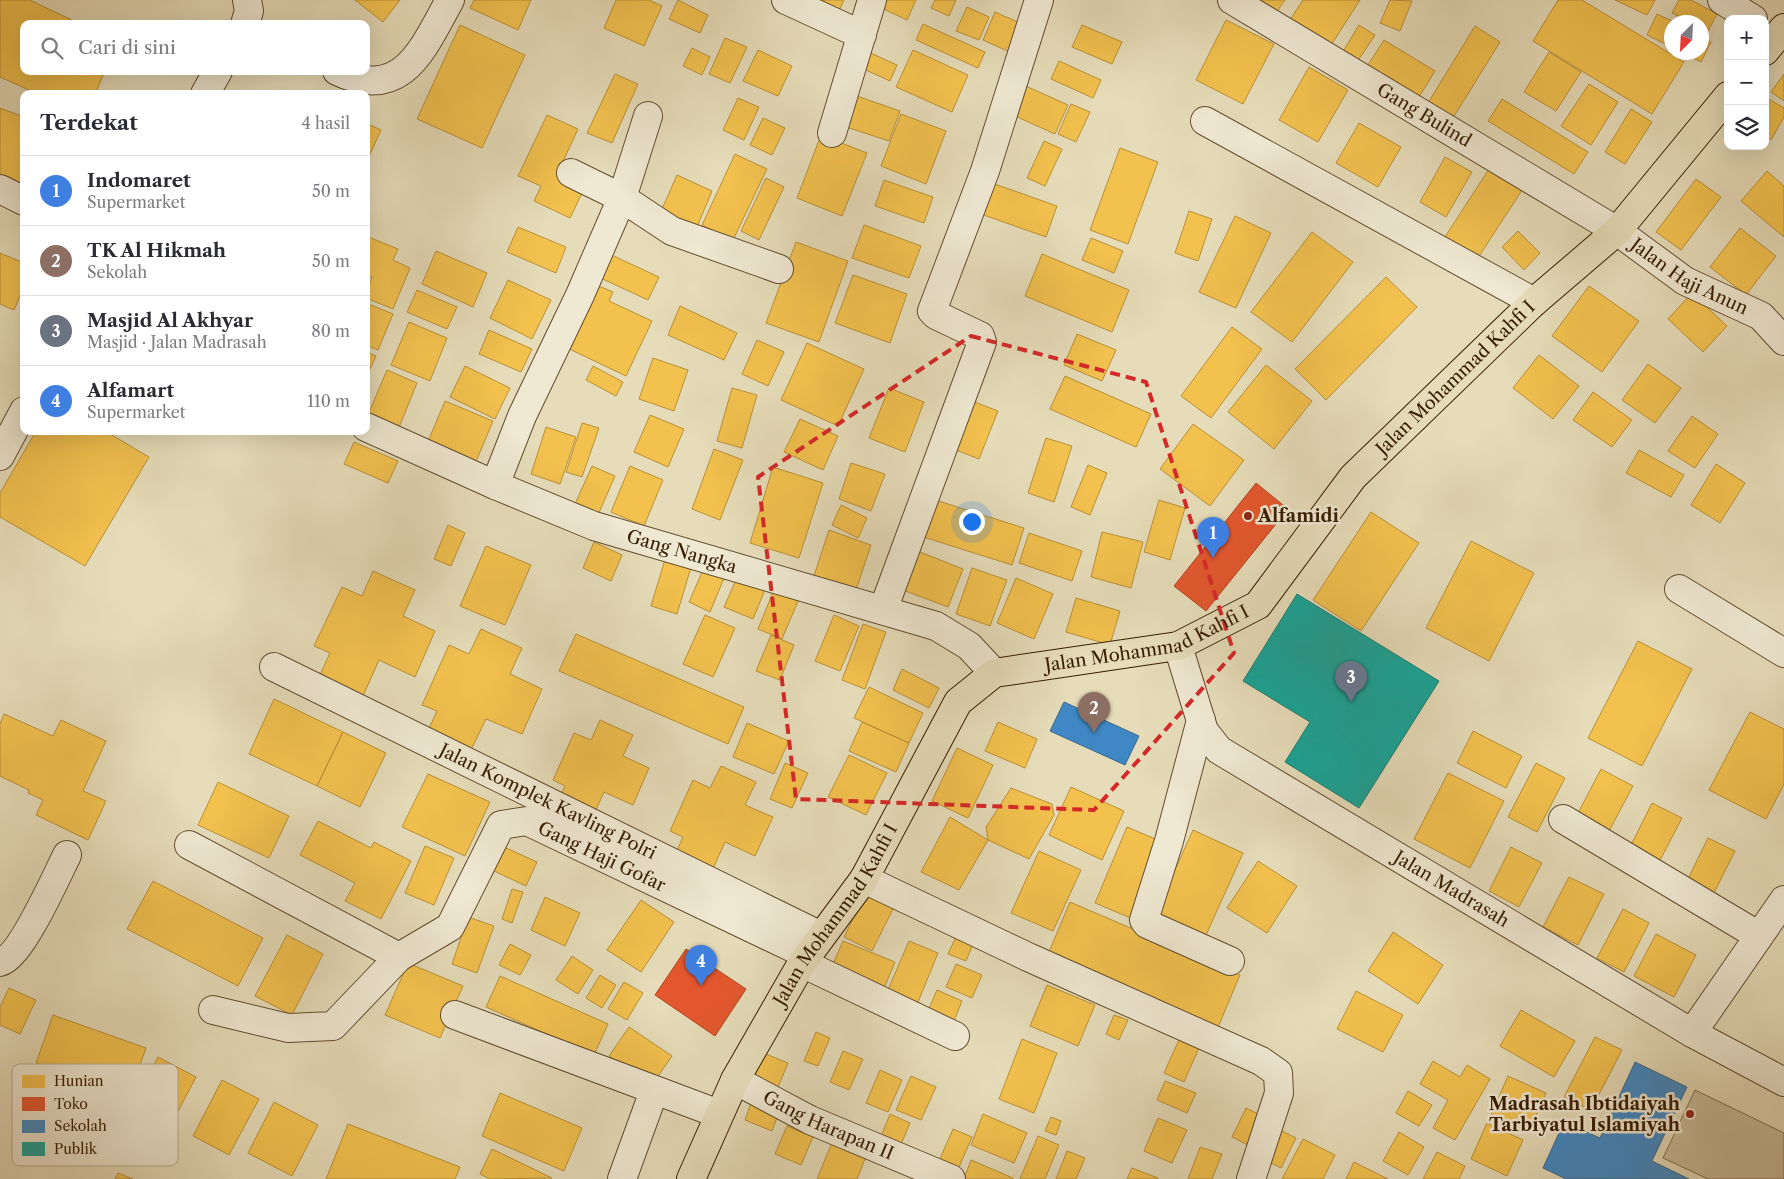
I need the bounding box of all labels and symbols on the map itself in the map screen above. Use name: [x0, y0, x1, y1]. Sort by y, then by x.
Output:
north arrow: [1664, 15, 1709, 60]
street label: Gang Bulind: [1373, 78, 1475, 152]
street label: Jalan Haji Anun: [1624, 232, 1752, 319]
street label: Jalan Mohammad Kahfi I: [1369, 296, 1540, 462]
place label: Alfamidi: [1257, 505, 1340, 527]
your location: [959, 509, 985, 535]
marker: Alfamidi: [1242, 510, 1254, 522]
pin: 1: [1197, 517, 1229, 558]
street label: Gang Nangka: [624, 525, 740, 578]
street label: Jalan Mohammad Kahfi I: [1040, 601, 1253, 677]
pin: 3: [1335, 661, 1367, 702]
pin: 2: [1078, 692, 1110, 733]
street label: Jalan Komplek Kavling Polri: [433, 738, 660, 864]
street label: Gang Haji Gofar: [534, 817, 670, 897]
street label: Jalan Mohammad Kahfi I: [767, 820, 902, 1012]
street label: Jalan Madrasah: [1387, 845, 1513, 932]
pin: 4: [685, 945, 717, 986]
legend: [12, 1064, 178, 1166]
text: Hunian: [54, 1072, 104, 1090]
street label: Gang Harapan II: [759, 1086, 897, 1165]
place label: Madrasah Ibtidaiyah Tarbiyatul Islamiyah: [1489, 1093, 1681, 1136]
text: Toko: [54, 1095, 88, 1113]
marker: Madrasah Ibtidaiyah Tarbiyatul Islamiyah: [1684, 1108, 1696, 1120]
text: Sekolah: [54, 1117, 107, 1135]
text: Publik: [54, 1140, 98, 1158]

